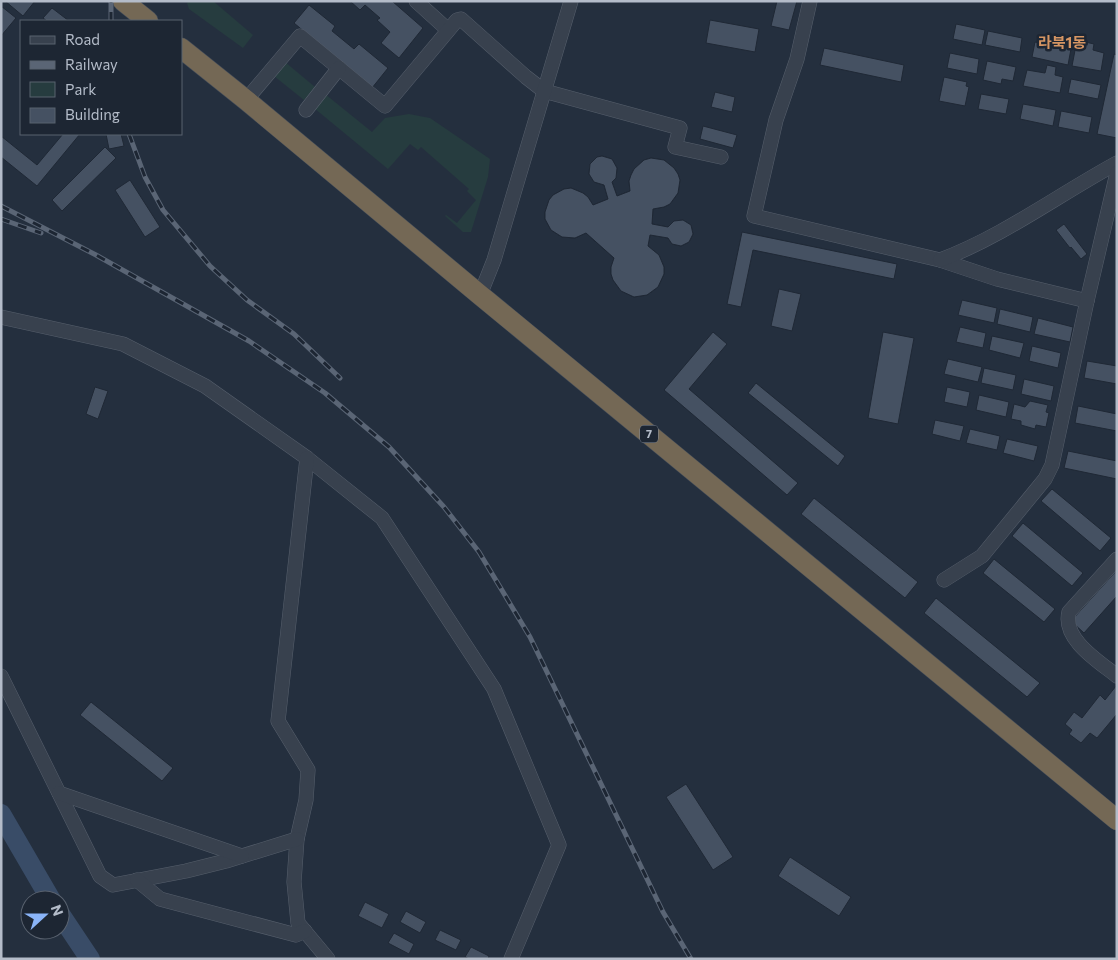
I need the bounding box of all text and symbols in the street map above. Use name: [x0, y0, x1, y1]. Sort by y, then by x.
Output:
legend: [20, 20, 182, 135]
text: Road: [65, 30, 100, 48]
district label: 라북1동: [1038, 33, 1086, 51]
text: Railway: [65, 55, 118, 73]
text: Park: [65, 80, 96, 98]
text: Building: [65, 105, 120, 123]
road number: 7: [640, 426, 658, 442]
north arrow: [20, 890, 70, 940]
text: N: [48, 902, 67, 918]

